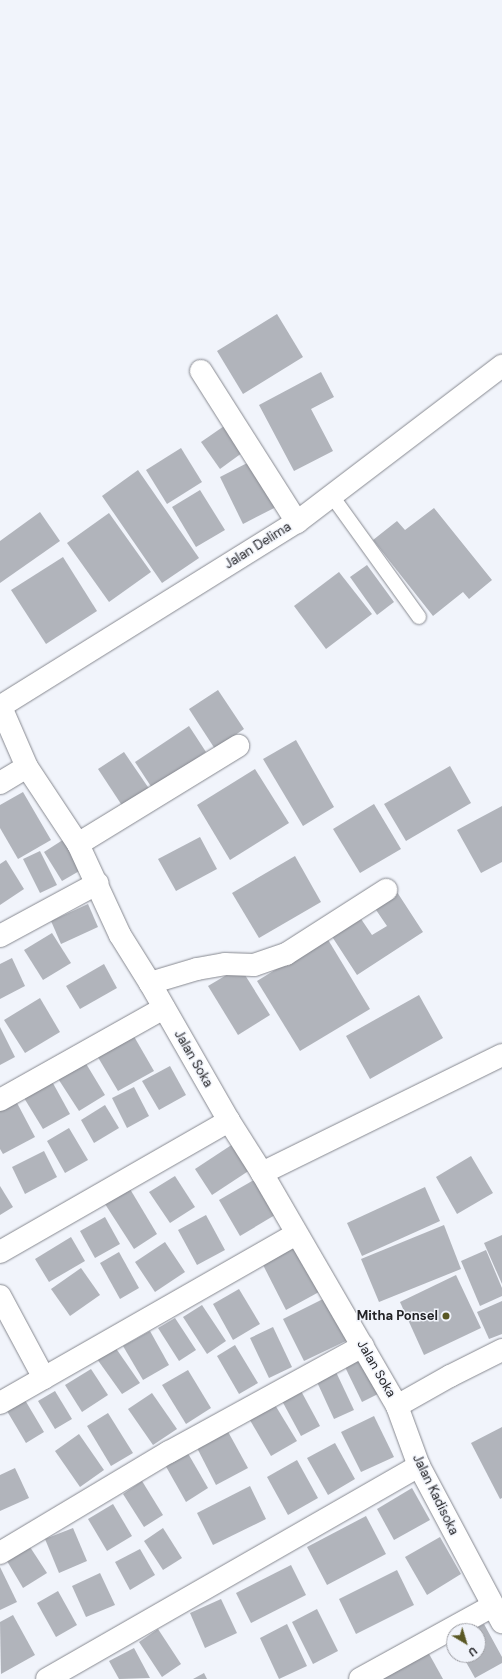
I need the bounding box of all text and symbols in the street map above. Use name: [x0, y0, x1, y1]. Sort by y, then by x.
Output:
street label: Jalan Delima: [222, 519, 294, 573]
street label: Jalan Soka: [170, 1028, 216, 1090]
place label: Mitha Ponsel: [357, 1308, 438, 1324]
marker: Mitha Ponsel: [441, 1311, 451, 1321]
street label: Jalan Soka: [353, 1338, 399, 1400]
street label: Jalan Kadisoka: [409, 1452, 461, 1538]
north arrow: [446, 1623, 486, 1663]
text: U: [465, 1644, 480, 1660]

